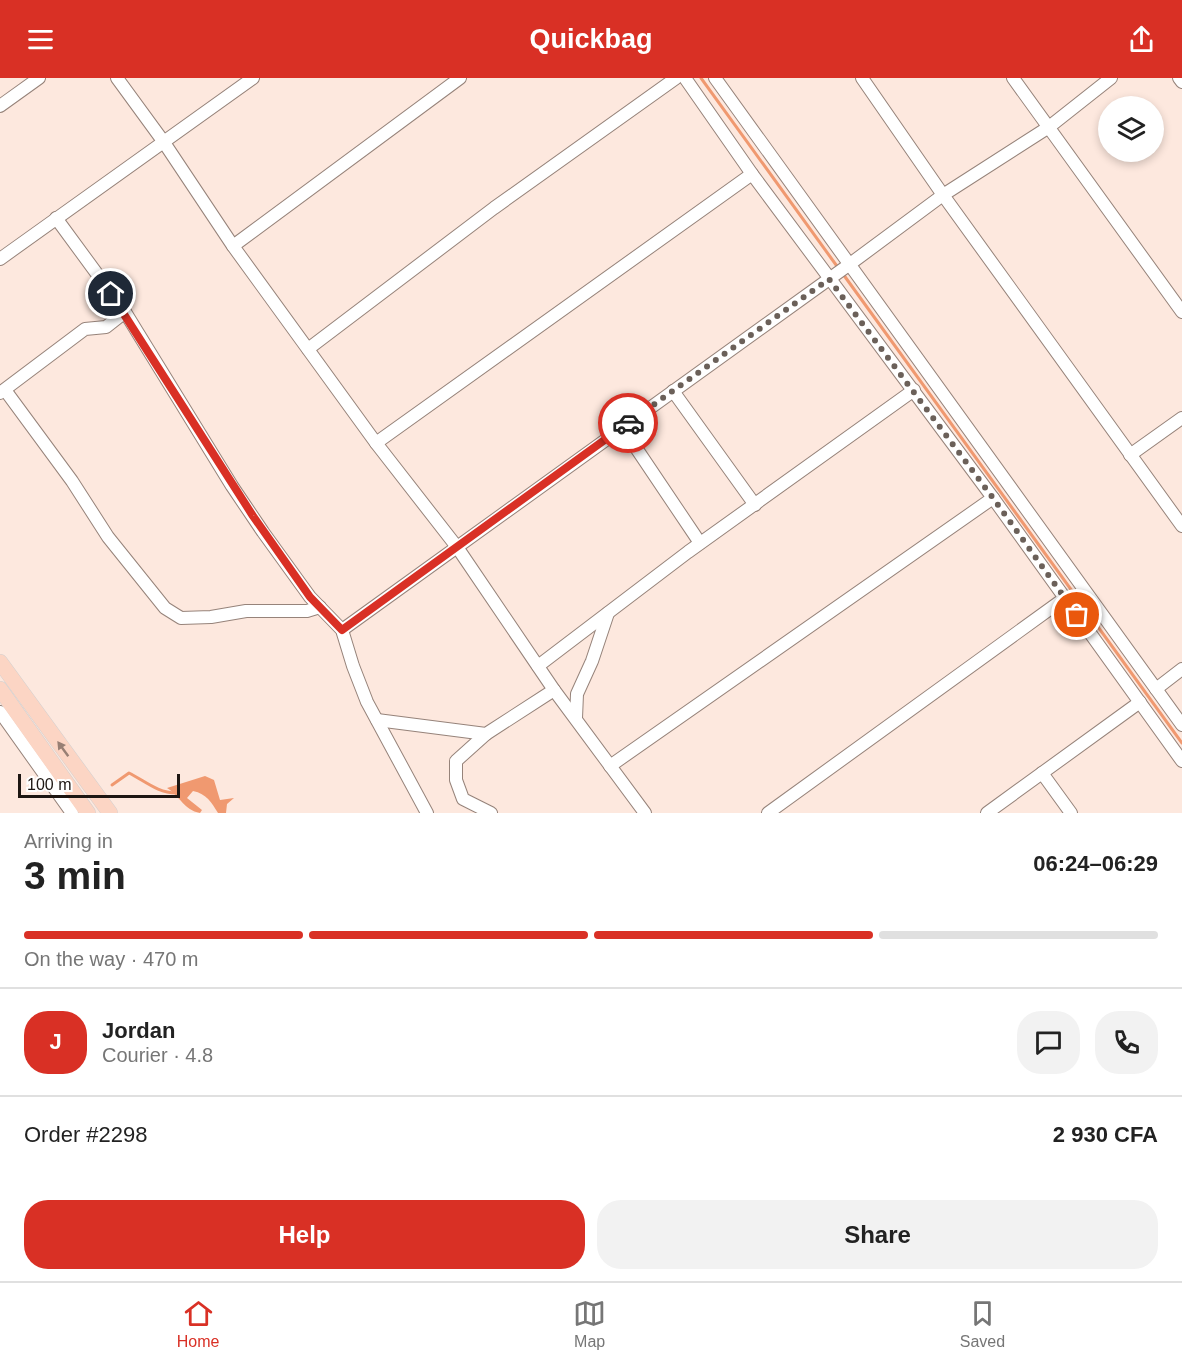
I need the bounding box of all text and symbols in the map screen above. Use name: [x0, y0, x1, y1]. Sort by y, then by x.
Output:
icon: menu: [24, 23, 57, 56]
icon: share: [1125, 23, 1158, 56]
text: Quickbag: [529, 24, 653, 54]
map controls: [1098, 96, 1164, 162]
button: layers: [1098, 96, 1164, 162]
pin: [85, 268, 136, 319]
icon: home: [94, 277, 127, 310]
courier: [598, 393, 658, 453]
icon: car: [612, 407, 645, 440]
pin: [1051, 589, 1102, 640]
icon: bag: [1060, 598, 1093, 631]
one-way arrow: [57, 741, 69, 757]
scale bar: [18, 771, 180, 798]
text: 100 m: [27, 776, 71, 793]
text: Arriving in: [24, 830, 113, 852]
text: 06:24–06:29: [1033, 851, 1158, 876]
text: 3 min: [24, 854, 126, 897]
text: On the way · 470 m: [24, 948, 199, 970]
button: chat: [1017, 1011, 1080, 1074]
button: phone: [1095, 1011, 1158, 1074]
text: Jordan: [102, 1018, 175, 1043]
text: J: [49, 1029, 62, 1054]
text: Courier · 4.8: [102, 1044, 213, 1066]
text: Order #2298: [24, 1122, 148, 1147]
text: 2 930 CFA: [1053, 1122, 1158, 1147]
button: Help: [24, 1200, 585, 1269]
button: Share: [597, 1200, 1158, 1269]
tab: Home: [177, 1297, 220, 1351]
tab: Map: [573, 1297, 606, 1351]
tab: Saved: [960, 1297, 1005, 1351]

